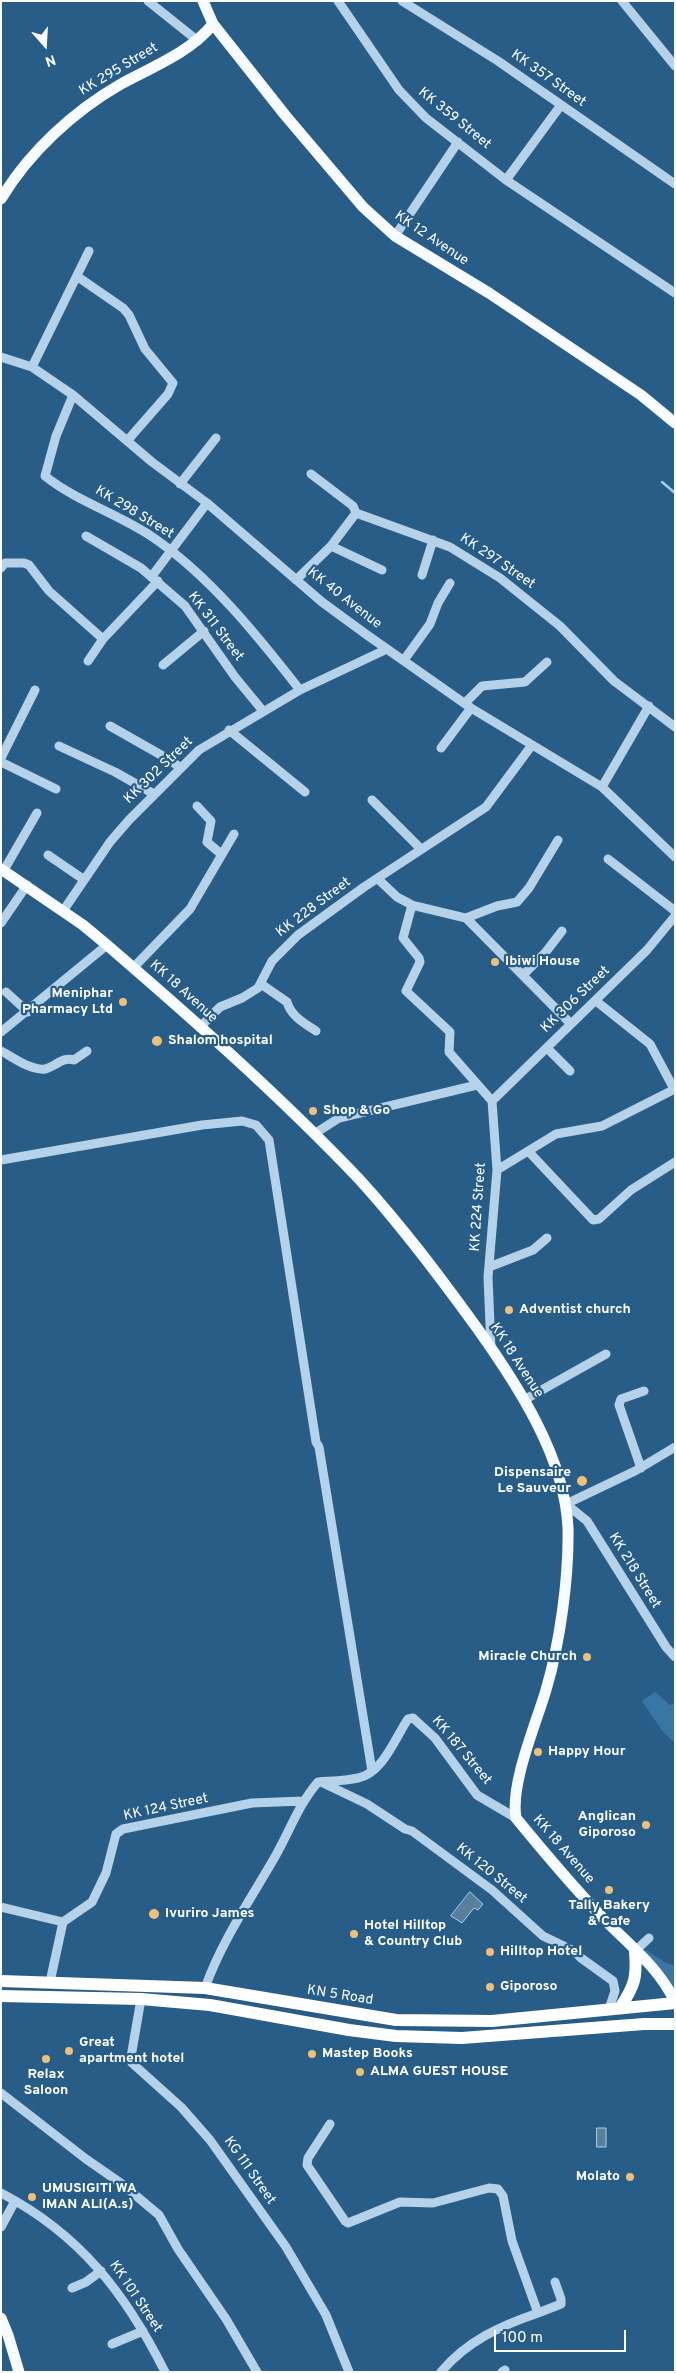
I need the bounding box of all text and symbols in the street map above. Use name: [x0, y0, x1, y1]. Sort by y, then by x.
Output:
north arrow: [20, 20, 70, 70]
street label: KK 295 Street: [76, 40, 162, 100]
street label: KK 357 Street: [507, 47, 589, 111]
text: N: [43, 50, 58, 69]
street label: KK 359 Street: [414, 84, 494, 154]
street label: KK 12 Avenue: [391, 208, 471, 270]
street label: KK 298 Street: [92, 483, 176, 543]
street label: KK 297 Street: [456, 531, 538, 593]
street label: KK 40 Avenue: [304, 565, 384, 633]
street label: KK 311 Street: [183, 589, 247, 665]
street label: KK 302 Street: [121, 734, 197, 808]
street label: KK 228 Street: [273, 874, 355, 942]
place label: Ibiwi House: [505, 954, 580, 970]
marker: Ibiwi House: [489, 956, 501, 968]
street label: KK 18 Avenue: [146, 957, 220, 1027]
street label: KK 306 Street: [538, 963, 614, 1037]
place label: Meniphar Pharmacy Ltd: [22, 986, 113, 1019]
marker: Meniphar Pharmacy Ltd: [117, 996, 129, 1008]
place label: Shalom hospital: [168, 1033, 273, 1049]
marker: Shalom hospital: [150, 1034, 164, 1048]
place label: Shop & Go: [323, 1103, 390, 1119]
marker: Shop & Go: [307, 1105, 319, 1117]
street label: KK 224 Street: [468, 1162, 490, 1252]
place label: Adventist church: [519, 1302, 631, 1318]
marker: Adventist church: [503, 1304, 515, 1316]
street label: KK 18 Avenue: [486, 1321, 546, 1401]
place label: Dispensaire Le Sauveur: [494, 1465, 571, 1498]
marker: Dispensaire Le Sauveur: [575, 1474, 589, 1488]
street label: KK 218 Street: [604, 1530, 664, 1612]
place label: Miracle Church: [478, 1649, 577, 1665]
marker: Miracle Church: [581, 1651, 593, 1663]
street label: KK 187 Street: [427, 1713, 495, 1789]
place label: Happy Hour: [548, 1744, 625, 1760]
marker: Happy Hour: [532, 1746, 544, 1758]
street label: KK 124 Street: [122, 1791, 210, 1825]
place label: Anglican Giporoso: [578, 1809, 636, 1841]
street label: KK 18 Avenue: [529, 1812, 597, 1888]
marker: Anglican Giporoso: [640, 1819, 652, 1831]
street label: KK 120 Street: [452, 1840, 530, 1908]
marker: Tally Bakery & Cafe: [603, 1884, 615, 1896]
place label: Tally Bakery & Cafe: [568, 1898, 650, 1930]
place label: Ivuriro James: [165, 1906, 254, 1922]
marker: Ivuriro James: [147, 1907, 161, 1921]
place label: Hotel Hilltop & Country Club: [364, 1918, 462, 1950]
marker: Hotel Hilltop & Country Club: [348, 1928, 360, 1940]
place label: Hilltop Hotel: [500, 1944, 582, 1960]
marker: Hilltop Hotel: [484, 1946, 496, 1958]
place label: Giporoso: [500, 1979, 557, 1995]
marker: Giporoso: [484, 1981, 496, 1993]
street label: KN 5 Road: [306, 1982, 374, 2010]
place label: Great apartment hotel: [79, 2035, 184, 2068]
marker: Great apartment hotel: [63, 2045, 75, 2057]
place label: Mastep Books: [322, 2046, 413, 2062]
marker: Mastep Books: [306, 2048, 318, 2060]
marker: Relax Saloon: [40, 2053, 52, 2065]
place label: ALMA GUEST HOUSE: [370, 2064, 508, 2080]
marker: ALMA GUEST HOUSE: [354, 2066, 366, 2078]
place label: Relax Saloon: [24, 2067, 68, 2100]
street label: KG 111 Street: [219, 2134, 279, 2208]
place label: Molato: [576, 2169, 620, 2185]
marker: Molato: [624, 2171, 636, 2183]
place label: UMUSIGITI WA IMAN ALI(A.s): [42, 2181, 137, 2214]
marker: UMUSIGITI WA IMAN ALI(A.s): [26, 2191, 38, 2203]
street label: KK 101 Street: [105, 2258, 165, 2336]
scale bar: [496, 2320, 628, 2352]
text: 100 m: [502, 2329, 543, 2348]

